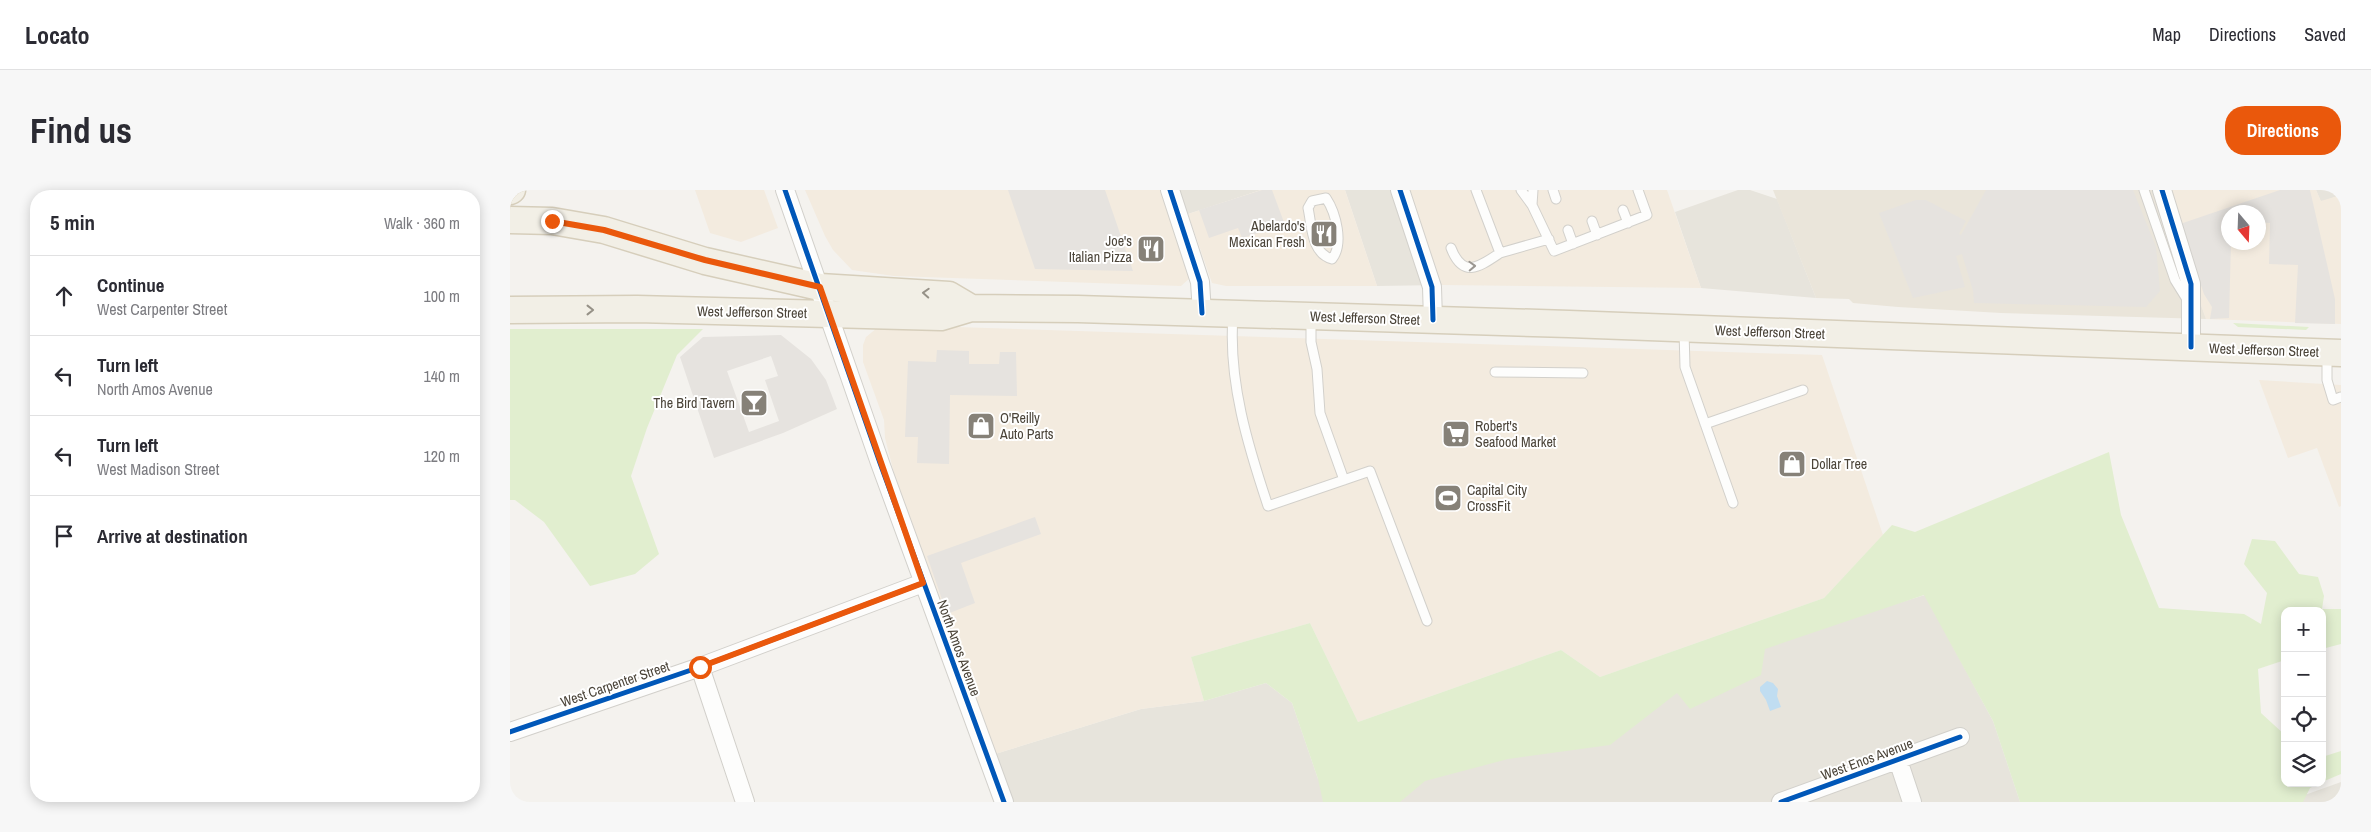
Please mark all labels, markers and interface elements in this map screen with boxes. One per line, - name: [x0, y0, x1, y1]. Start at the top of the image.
- text: Locato: [25, 19, 90, 51]
- text: Map: [2152, 22, 2181, 47]
- text: Directions: [2209, 22, 2276, 47]
- text: Saved: [2304, 22, 2346, 47]
- button: Directions: [2225, 106, 2341, 155]
- text: Find us: [30, 107, 132, 154]
- north arrow: [2221, 205, 2266, 250]
- text: 5 min: [50, 208, 95, 237]
- route end: [541, 210, 564, 233]
- text: Walk · 360 m: [384, 212, 460, 234]
- place label: Abelardo's Mexican Fresh: [1229, 217, 1305, 251]
- restaurant icon: Abelardo's Mexican Fresh: [1309, 219, 1339, 249]
- place label: Joe's Italian Pizza: [1069, 232, 1133, 266]
- restaurant icon: Joe's Italian Pizza: [1136, 234, 1166, 264]
- one-way arrow: [1469, 261, 1477, 271]
- text: Continue: [97, 272, 165, 298]
- icon: ahead: [50, 282, 78, 310]
- text: 100 m: [424, 285, 460, 307]
- one-way arrow: [922, 288, 930, 299]
- text: West Carpenter Street: [97, 298, 227, 320]
- street label: West Jefferson Street: [697, 302, 807, 322]
- one-way arrow: [586, 305, 594, 315]
- street label: West Jefferson Street: [1310, 307, 1420, 329]
- street label: West Jefferson Street: [1715, 321, 1825, 343]
- street label: West Jefferson Street: [2209, 339, 2319, 361]
- text: Turn left: [97, 352, 158, 378]
- icon: left: [50, 362, 78, 390]
- text: 140 m: [424, 365, 460, 387]
- text: North Amos Avenue: [97, 378, 213, 400]
- bar icon: The Bird Tavern: [739, 388, 769, 418]
- place label: The Bird Tavern: [653, 394, 735, 412]
- place label: O'Reilly Auto Parts: [999, 409, 1054, 443]
- shop icon: O'Reilly Auto Parts: [966, 411, 996, 441]
- place label: Robert's Seafood Market: [1475, 417, 1556, 451]
- supermarket icon: Robert's Seafood Market: [1441, 419, 1471, 449]
- text: Turn left: [97, 432, 158, 458]
- icon: left: [50, 442, 78, 470]
- text: 120 m: [424, 445, 460, 467]
- shop icon: Dollar Tree: [1777, 449, 1807, 479]
- place label: Dollar Tree: [1811, 455, 1867, 473]
- text: West Madison Street: [97, 458, 219, 480]
- place label: Capital City CrossFit: [1467, 481, 1527, 515]
- sports icon: Capital City CrossFit: [1433, 483, 1463, 513]
- icon: arrive: [50, 522, 78, 550]
- text: Arrive at destination: [97, 523, 248, 549]
- street label: North Amos Avenue: [933, 597, 985, 699]
- map controls: [2281, 607, 2326, 787]
- button: +: [2281, 607, 2326, 652]
- button: −: [2281, 652, 2326, 697]
- route start: [689, 656, 712, 679]
- street label: West Carpenter Street: [558, 657, 672, 711]
- button: locate: [2281, 697, 2326, 742]
- street label: West Enos Avenue: [1819, 734, 1915, 784]
- button: layers: [2281, 742, 2326, 787]

